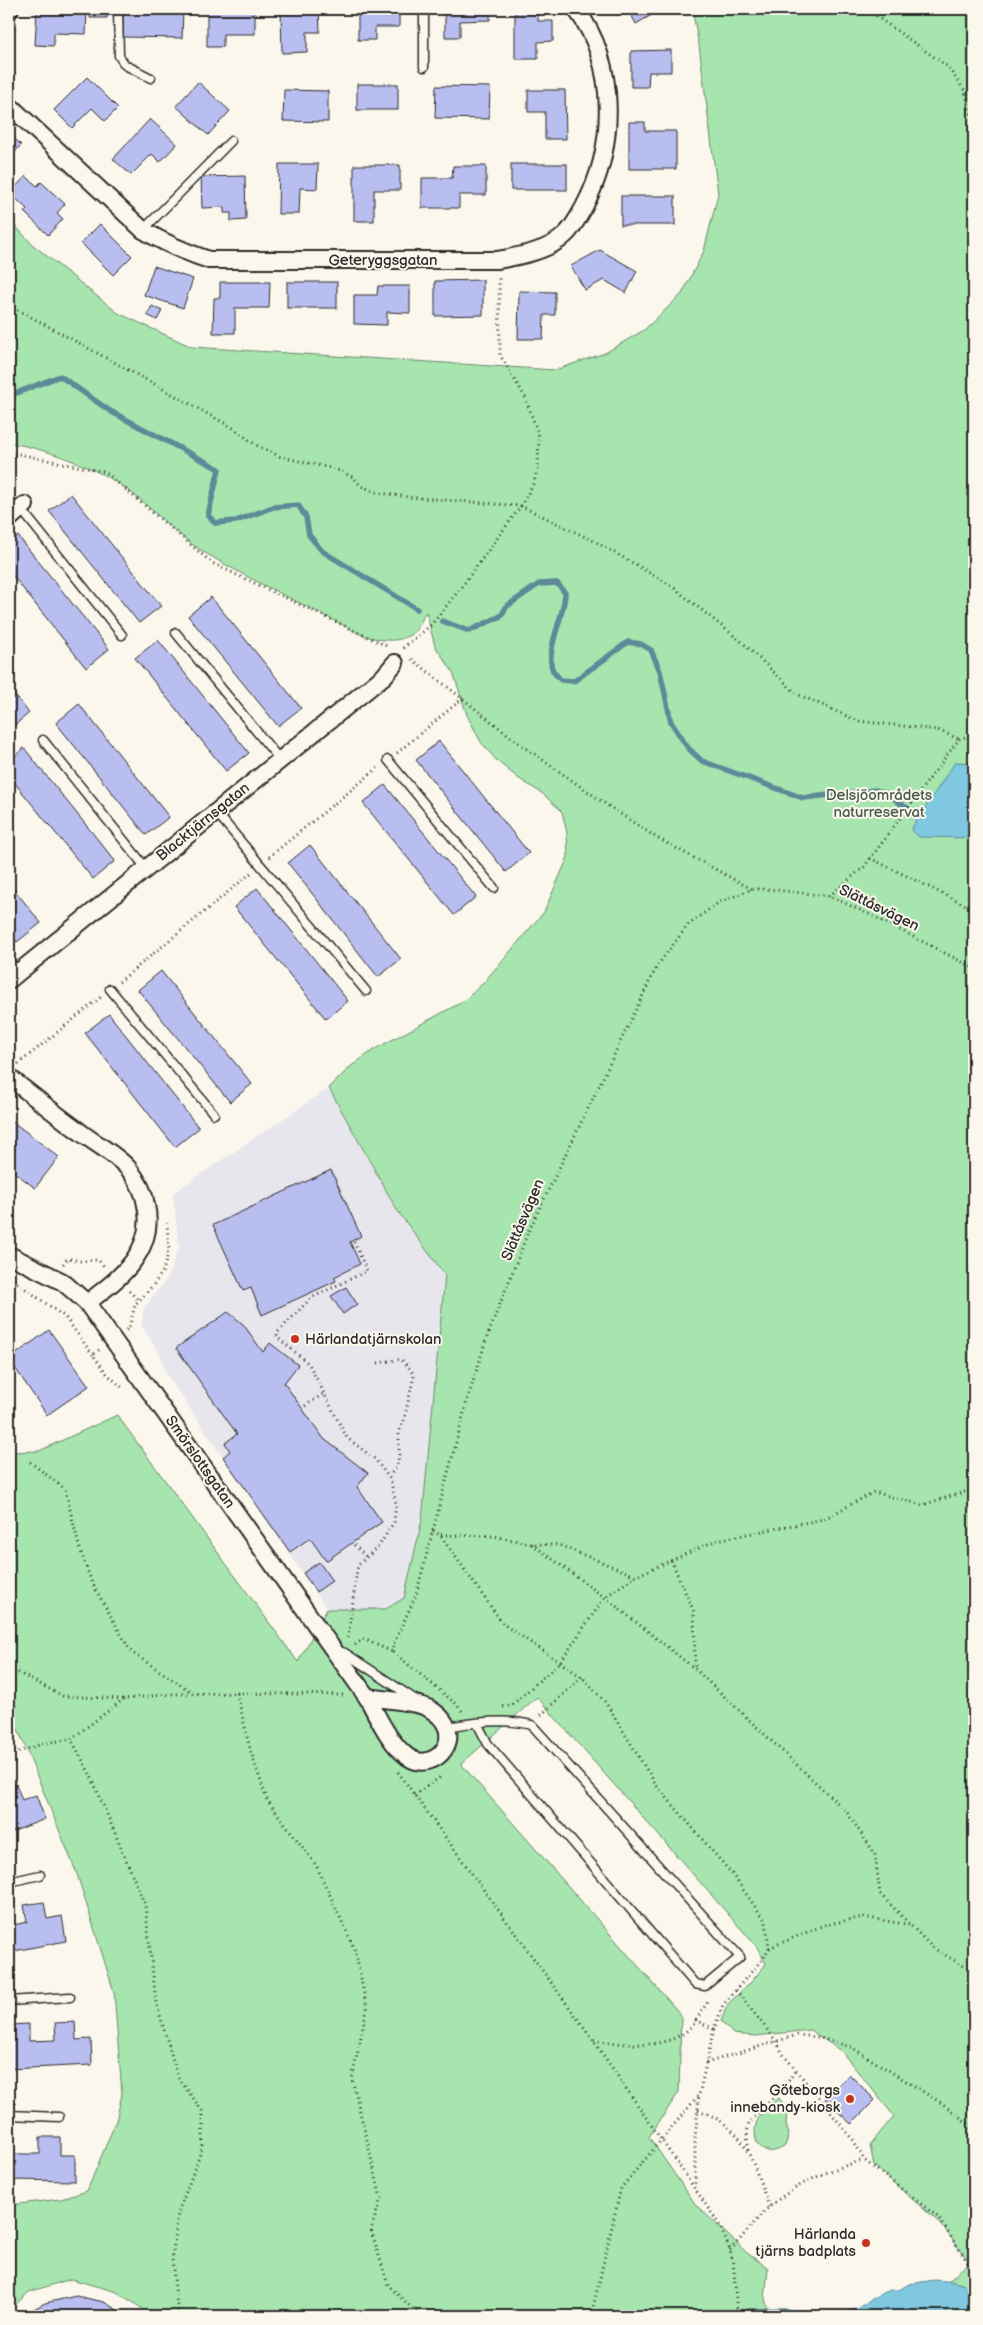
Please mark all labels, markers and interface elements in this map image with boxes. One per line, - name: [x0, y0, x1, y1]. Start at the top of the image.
- street label: Geteryggsgatan: [329, 251, 437, 270]
- street label: Blacktjärnsgatan: [152, 779, 254, 865]
- park label: Delsjöområdets naturreservat: [826, 786, 933, 822]
- street label: Slättåsvägen: [836, 880, 922, 936]
- street label: Slättåsvägen: [497, 1176, 549, 1264]
- place label: Härlandatjärnskolan: [305, 1330, 442, 1349]
- marker: Härlandatjärnskolan: [289, 1333, 301, 1345]
- street label: Smörslottsgatan: [161, 1412, 239, 1512]
- place label: Göteborgs innebandy-kiosk: [730, 2081, 841, 2117]
- marker: Göteborgs innebandy-kiosk: [844, 2093, 856, 2105]
- place label: Härlanda tjärns badplats: [756, 2225, 857, 2261]
- marker: Härlanda tjärns badplats: [860, 2237, 872, 2249]

